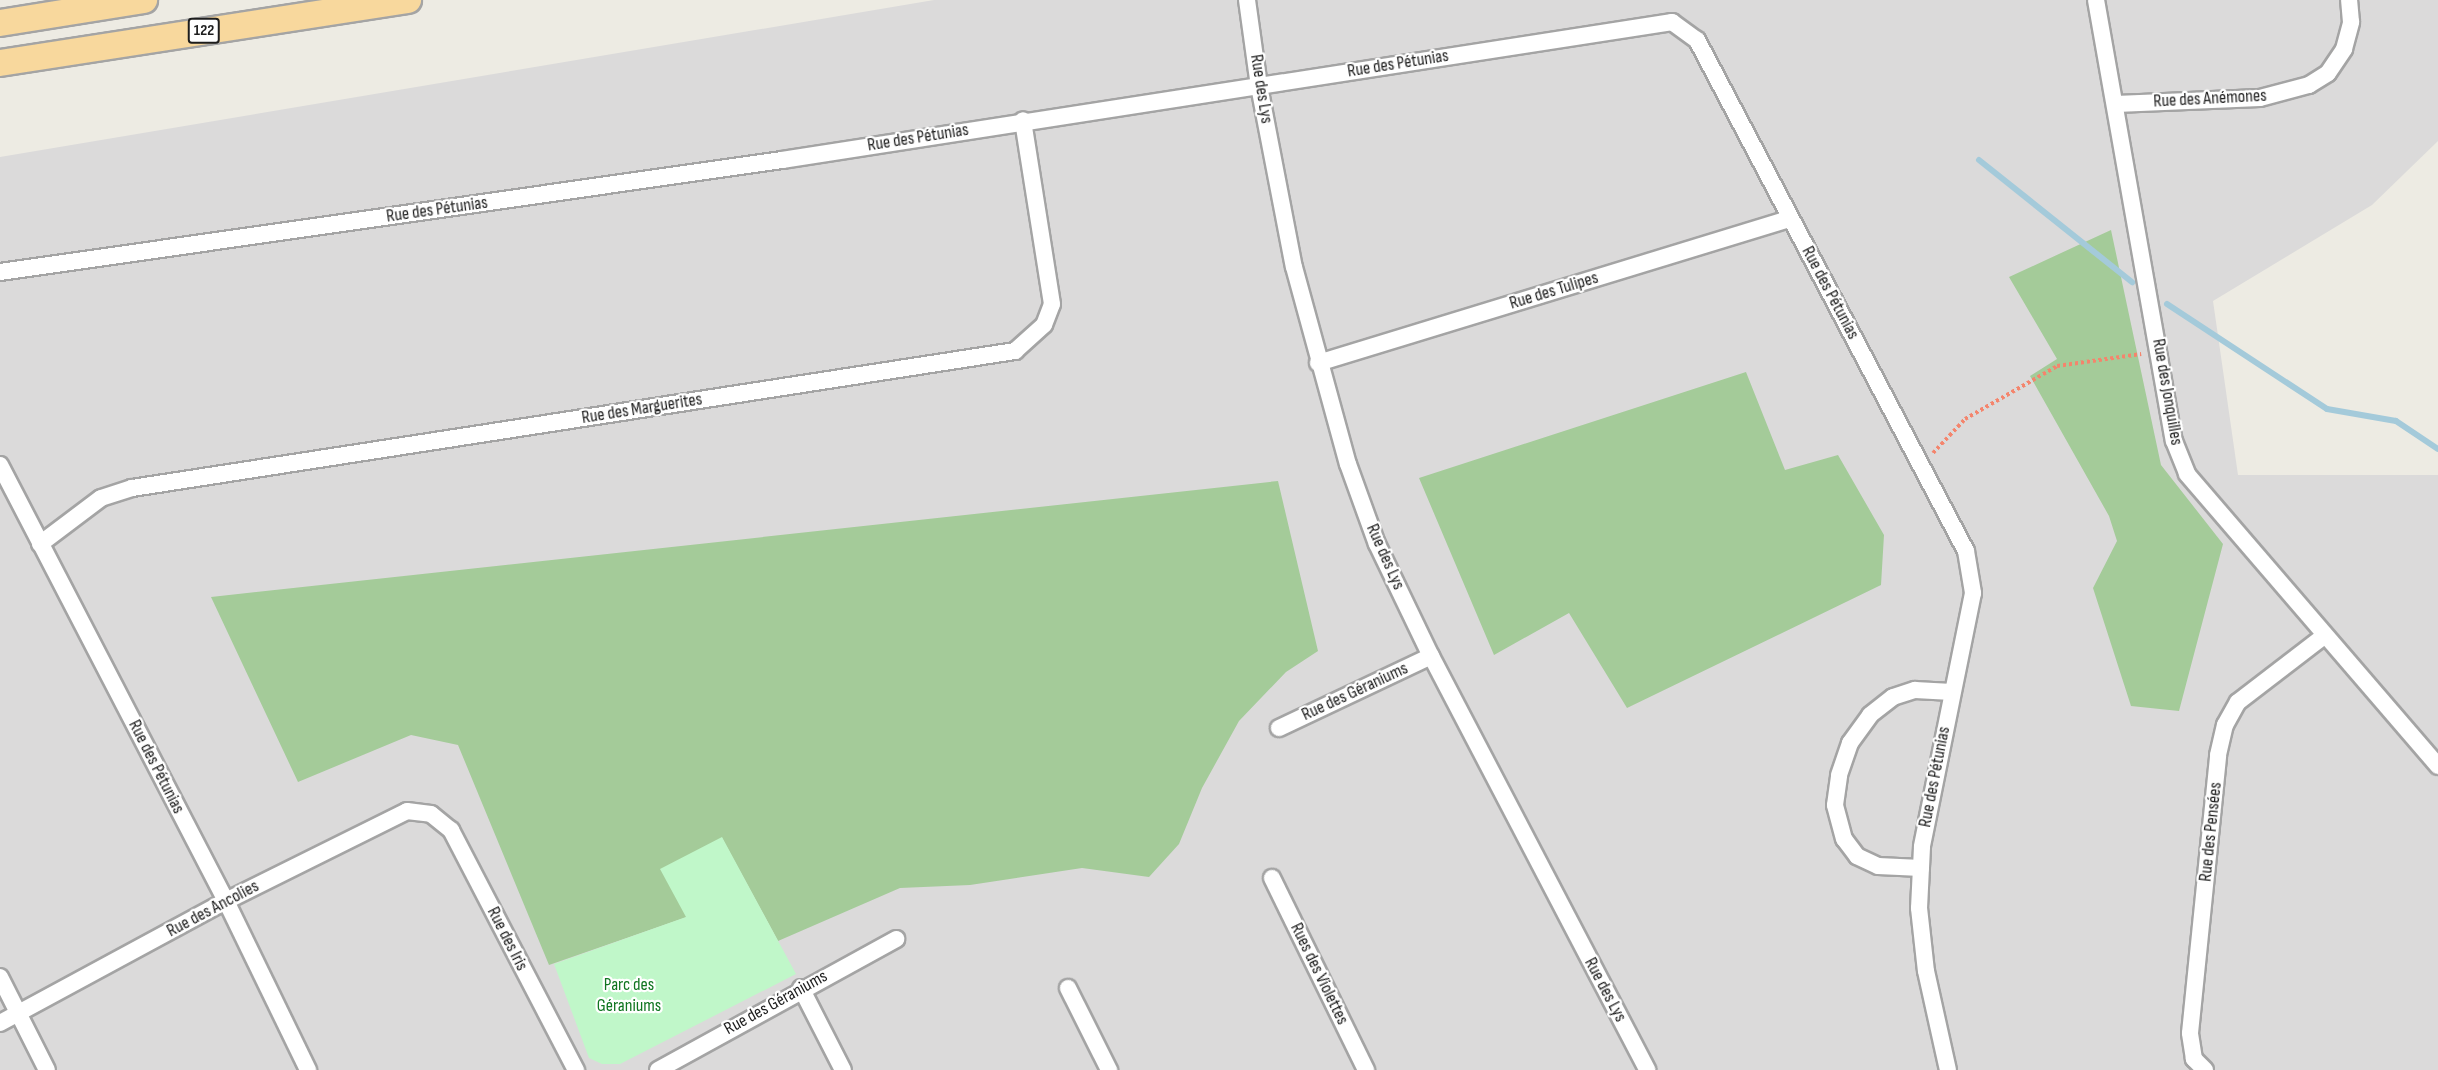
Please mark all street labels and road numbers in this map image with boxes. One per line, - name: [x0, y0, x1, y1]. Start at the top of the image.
- road number: 122: [188, 18, 220, 44]
- street label: Rue des Pétunias: [1346, 45, 1450, 83]
- street label: Rue des Lys: [1245, 53, 1277, 125]
- street label: Rue des Anémones: [2153, 85, 2267, 113]
- street label: Rue des Pétunias: [866, 119, 970, 157]
- street label: Rue des Pétunias: [385, 192, 489, 228]
- street label: Rue des Pétunias: [1796, 243, 1864, 343]
- street label: Rue des Tulipes: [1507, 267, 1601, 315]
- street label: Rue des Jonquilles: [2147, 337, 2187, 447]
- street label: Rue des Marguerites: [580, 389, 704, 429]
- street label: Rue des Lys: [1361, 521, 1409, 593]
- street label: Rue des Géraniums: [1298, 658, 1412, 726]
- street label: Rue des Pétunias: [123, 717, 189, 817]
- street label: Rue des Pétunias: [1915, 725, 1955, 829]
- street label: Rue des Pensées: [2195, 781, 2227, 883]
- street label: Rue des Ancolies: [163, 876, 263, 942]
- street label: Rue des Iris: [482, 904, 532, 974]
- street label: Rues des Violettes: [1285, 920, 1353, 1028]
- street label: Rue des Lys: [1579, 954, 1631, 1026]
- street label: Rue des Géraniums: [721, 966, 831, 1040]

